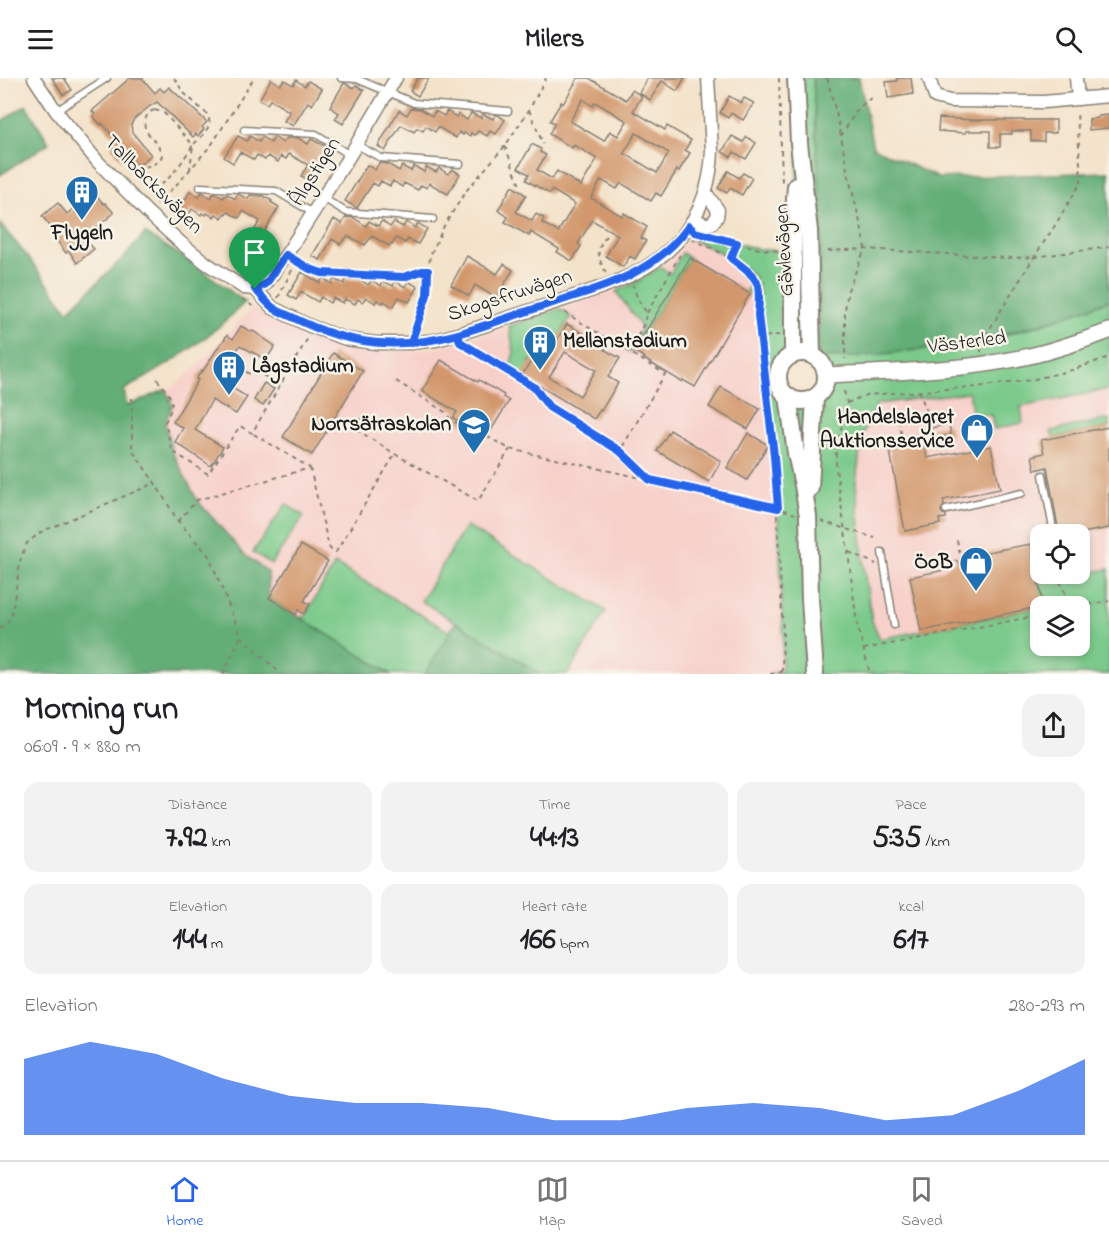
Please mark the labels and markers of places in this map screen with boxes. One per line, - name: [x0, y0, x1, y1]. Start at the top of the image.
- building icon: Flygeln: [64, 174, 100, 221]
- place label: Flygeln: [50, 219, 113, 251]
- pin: [229, 227, 280, 289]
- building icon: Mellanstadium: [522, 324, 558, 371]
- place label: Mellanstadium: [563, 327, 687, 357]
- building icon: Lågstadium: [211, 349, 247, 396]
- place label: Lågstadium: [252, 352, 353, 384]
- place label: Handelslagret Auktionsservice: [820, 403, 955, 457]
- school or university icon: Norrsätraskolan: [456, 407, 492, 454]
- place label: Norrsätraskolan: [311, 410, 451, 440]
- shop icon: Handelslagret Auktionsservice: [959, 412, 995, 459]
- shop icon: ÖoB: [958, 545, 994, 592]
- place label: ÖoB: [914, 548, 953, 578]

